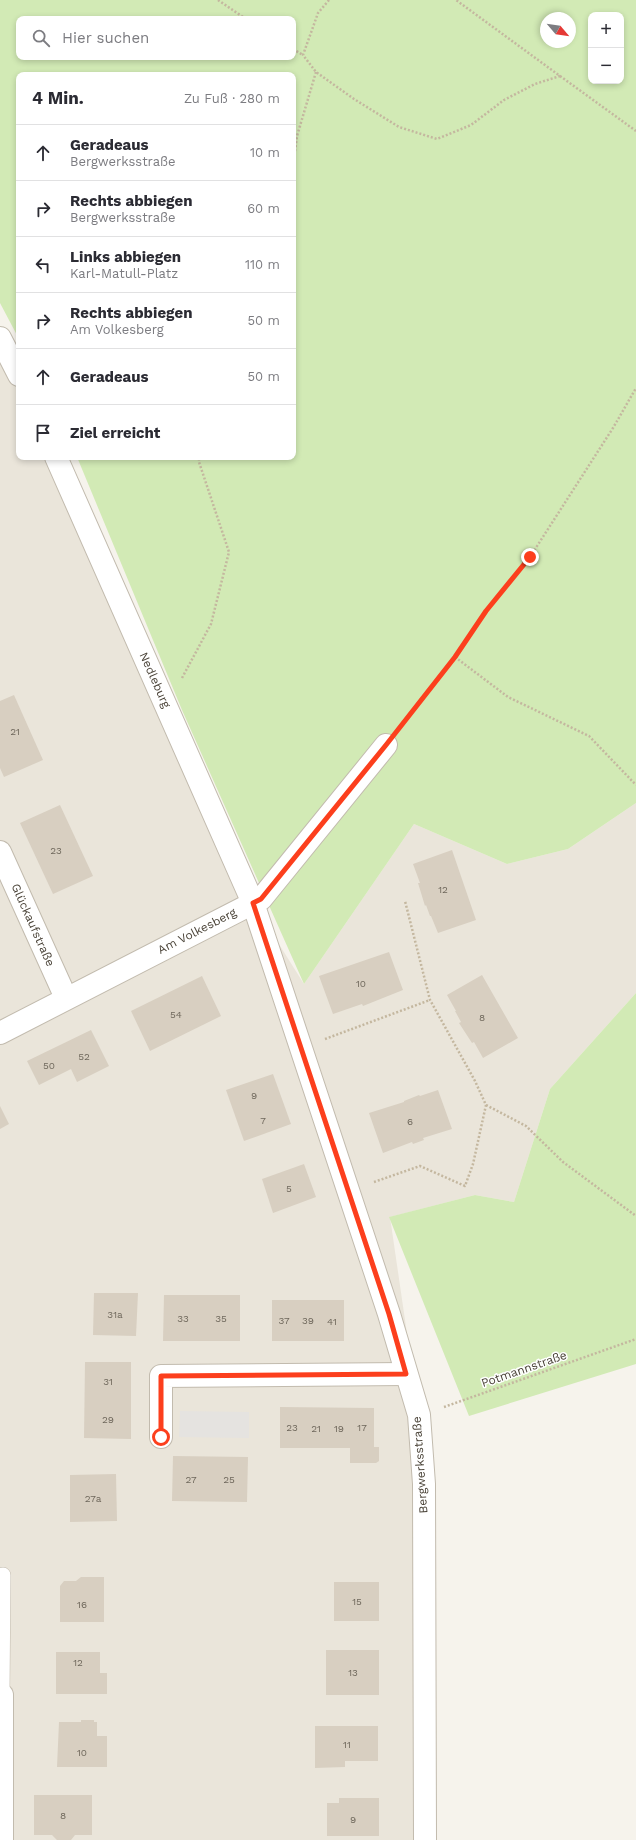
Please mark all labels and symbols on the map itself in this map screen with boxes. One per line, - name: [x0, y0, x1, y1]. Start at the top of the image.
- north arrow: [540, 12, 576, 48]
- route end: [521, 548, 539, 566]
- street label: Nedleburg: [136, 650, 174, 711]
- house number: 21: [10, 726, 20, 737]
- house number: 23: [50, 845, 62, 856]
- street label: Glückaufstraße: [8, 881, 58, 969]
- house number: 12: [438, 884, 448, 895]
- street label: Am Volkesberg: [155, 905, 239, 957]
- house number: 10: [356, 978, 366, 989]
- house number: 54: [170, 1009, 182, 1020]
- house number: 8: [479, 1012, 485, 1023]
- house number: 52: [78, 1051, 90, 1062]
- house number: 50: [43, 1060, 55, 1071]
- house number: 9: [251, 1090, 257, 1101]
- house number: 7: [260, 1115, 266, 1126]
- house number: 6: [407, 1116, 413, 1127]
- house number: 5: [286, 1183, 292, 1194]
- house number: 31a: [107, 1309, 123, 1320]
- house number: 33: [177, 1313, 189, 1324]
- house number: 35: [215, 1313, 227, 1324]
- house number: 37: [278, 1315, 290, 1326]
- house number: 39: [302, 1315, 314, 1326]
- house number: 41: [327, 1316, 337, 1327]
- street label: Potmannstraße: [479, 1348, 569, 1390]
- house number: 31: [103, 1376, 113, 1387]
- house number: 29: [102, 1414, 114, 1425]
- street label: Bergwerksstraße: [410, 1416, 430, 1514]
- house number: 23: [286, 1422, 298, 1433]
- house number: 17: [357, 1422, 367, 1433]
- house number: 21: [311, 1423, 321, 1434]
- house number: 19: [334, 1423, 344, 1434]
- route start: [152, 1428, 170, 1446]
- house number: 27: [185, 1474, 197, 1485]
- house number: 25: [223, 1474, 235, 1485]
- house number: 27a: [85, 1493, 102, 1504]
- house number: 15: [352, 1596, 362, 1607]
- house number: 16: [77, 1599, 87, 1610]
- house number: 12: [73, 1657, 83, 1668]
- house number: 13: [348, 1667, 358, 1678]
- house number: 11: [343, 1739, 351, 1750]
- house number: 10: [77, 1747, 87, 1758]
- house number: 8: [60, 1810, 66, 1821]
- house number: 9: [350, 1814, 356, 1825]

